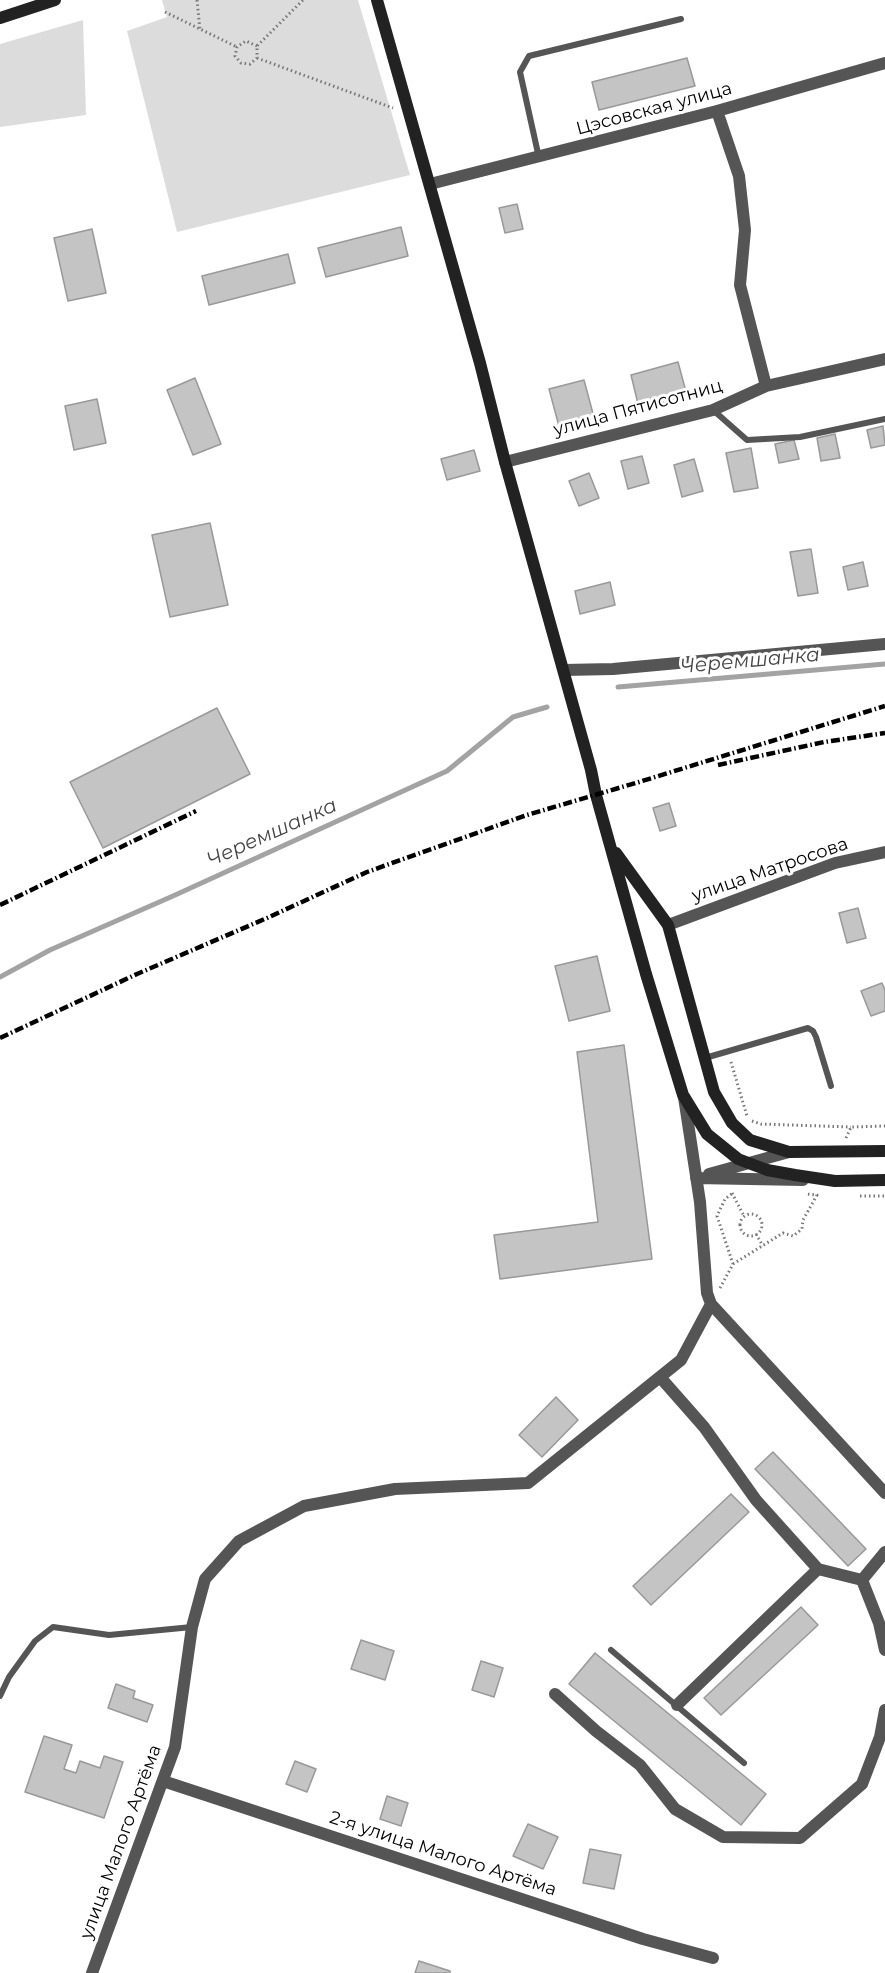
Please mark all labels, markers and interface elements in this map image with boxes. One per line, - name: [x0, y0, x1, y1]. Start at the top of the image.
- street label: Цэсовская улица: [574, 78, 734, 140]
- street label: улица Пятисотниц: [551, 375, 725, 441]
- water label: Черемшанка: [679, 643, 821, 679]
- water label: Черемшанка: [203, 794, 341, 872]
- street label: улица Матросова: [689, 833, 851, 907]
- street label: улица Малого Артёма: [76, 1742, 166, 1942]
- street label: 2-я улица Малого Артёма: [327, 1807, 559, 1901]

